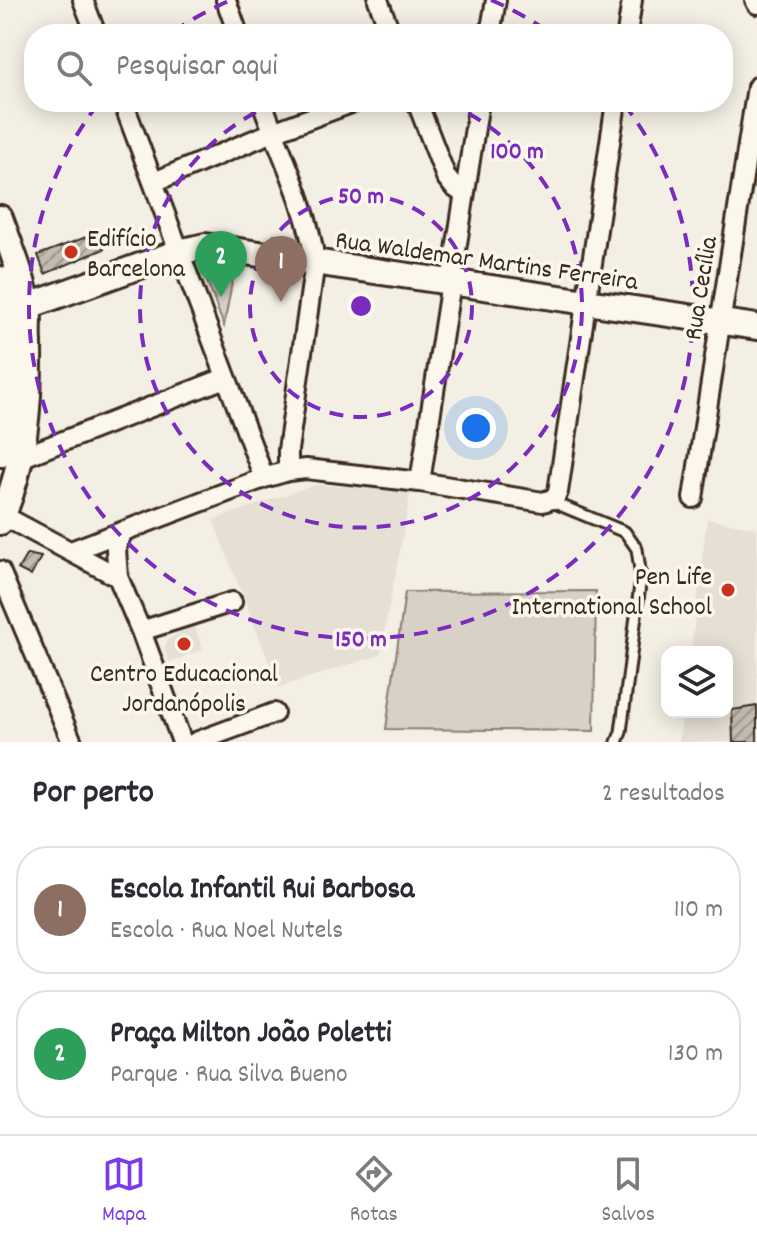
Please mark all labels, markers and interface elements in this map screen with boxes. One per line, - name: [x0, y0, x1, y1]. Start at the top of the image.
- search box: [24, 24, 733, 112]
- icon: search: [52, 46, 96, 90]
- text: Pesquisar aqui: [116, 47, 278, 90]
- text: 100 m: [490, 136, 544, 170]
- text: 50 m: [338, 181, 384, 215]
- place label: Edifício Barcelona: [87, 222, 186, 289]
- street label: Rua Waldemar Martins Ferreira: [333, 223, 641, 302]
- pin: 2: [195, 231, 247, 297]
- street label: Rua Cecília: [676, 233, 729, 343]
- pin: 1: [255, 236, 307, 302]
- marker: Edifício Barcelona: [62, 243, 80, 261]
- centre of rings: [347, 292, 375, 320]
- your location: [456, 408, 496, 448]
- place label: Pen Life International School: [512, 560, 712, 627]
- marker: Pen Life International School: [719, 581, 737, 599]
- text: 150 m: [335, 624, 387, 658]
- marker: Centro Educacional Jordanópolis: [175, 635, 193, 653]
- map controls: [661, 646, 733, 718]
- button: layers: [661, 646, 733, 718]
- place label: Centro Educacional Jordanópolis: [90, 657, 278, 724]
- text: Por perto: [32, 770, 154, 819]
- text: 2 resultados: [602, 776, 725, 813]
- text: Escola Infantil Rui Barbosa: [110, 870, 414, 913]
- text: 1: [57, 892, 63, 929]
- text: 110 m: [674, 892, 723, 929]
- text: Escola · Rua Noel Nutels: [110, 913, 343, 950]
- text: Praça Milton João Poletti: [110, 1014, 392, 1057]
- text: 2: [54, 1036, 66, 1073]
- text: 130 m: [668, 1036, 723, 1073]
- text: Parque · Rua Silva Bueno: [110, 1057, 348, 1094]
- tab: Mapa: [102, 1152, 146, 1231]
- tab: Rotas: [350, 1152, 398, 1231]
- tab: Salvos: [602, 1152, 655, 1231]

